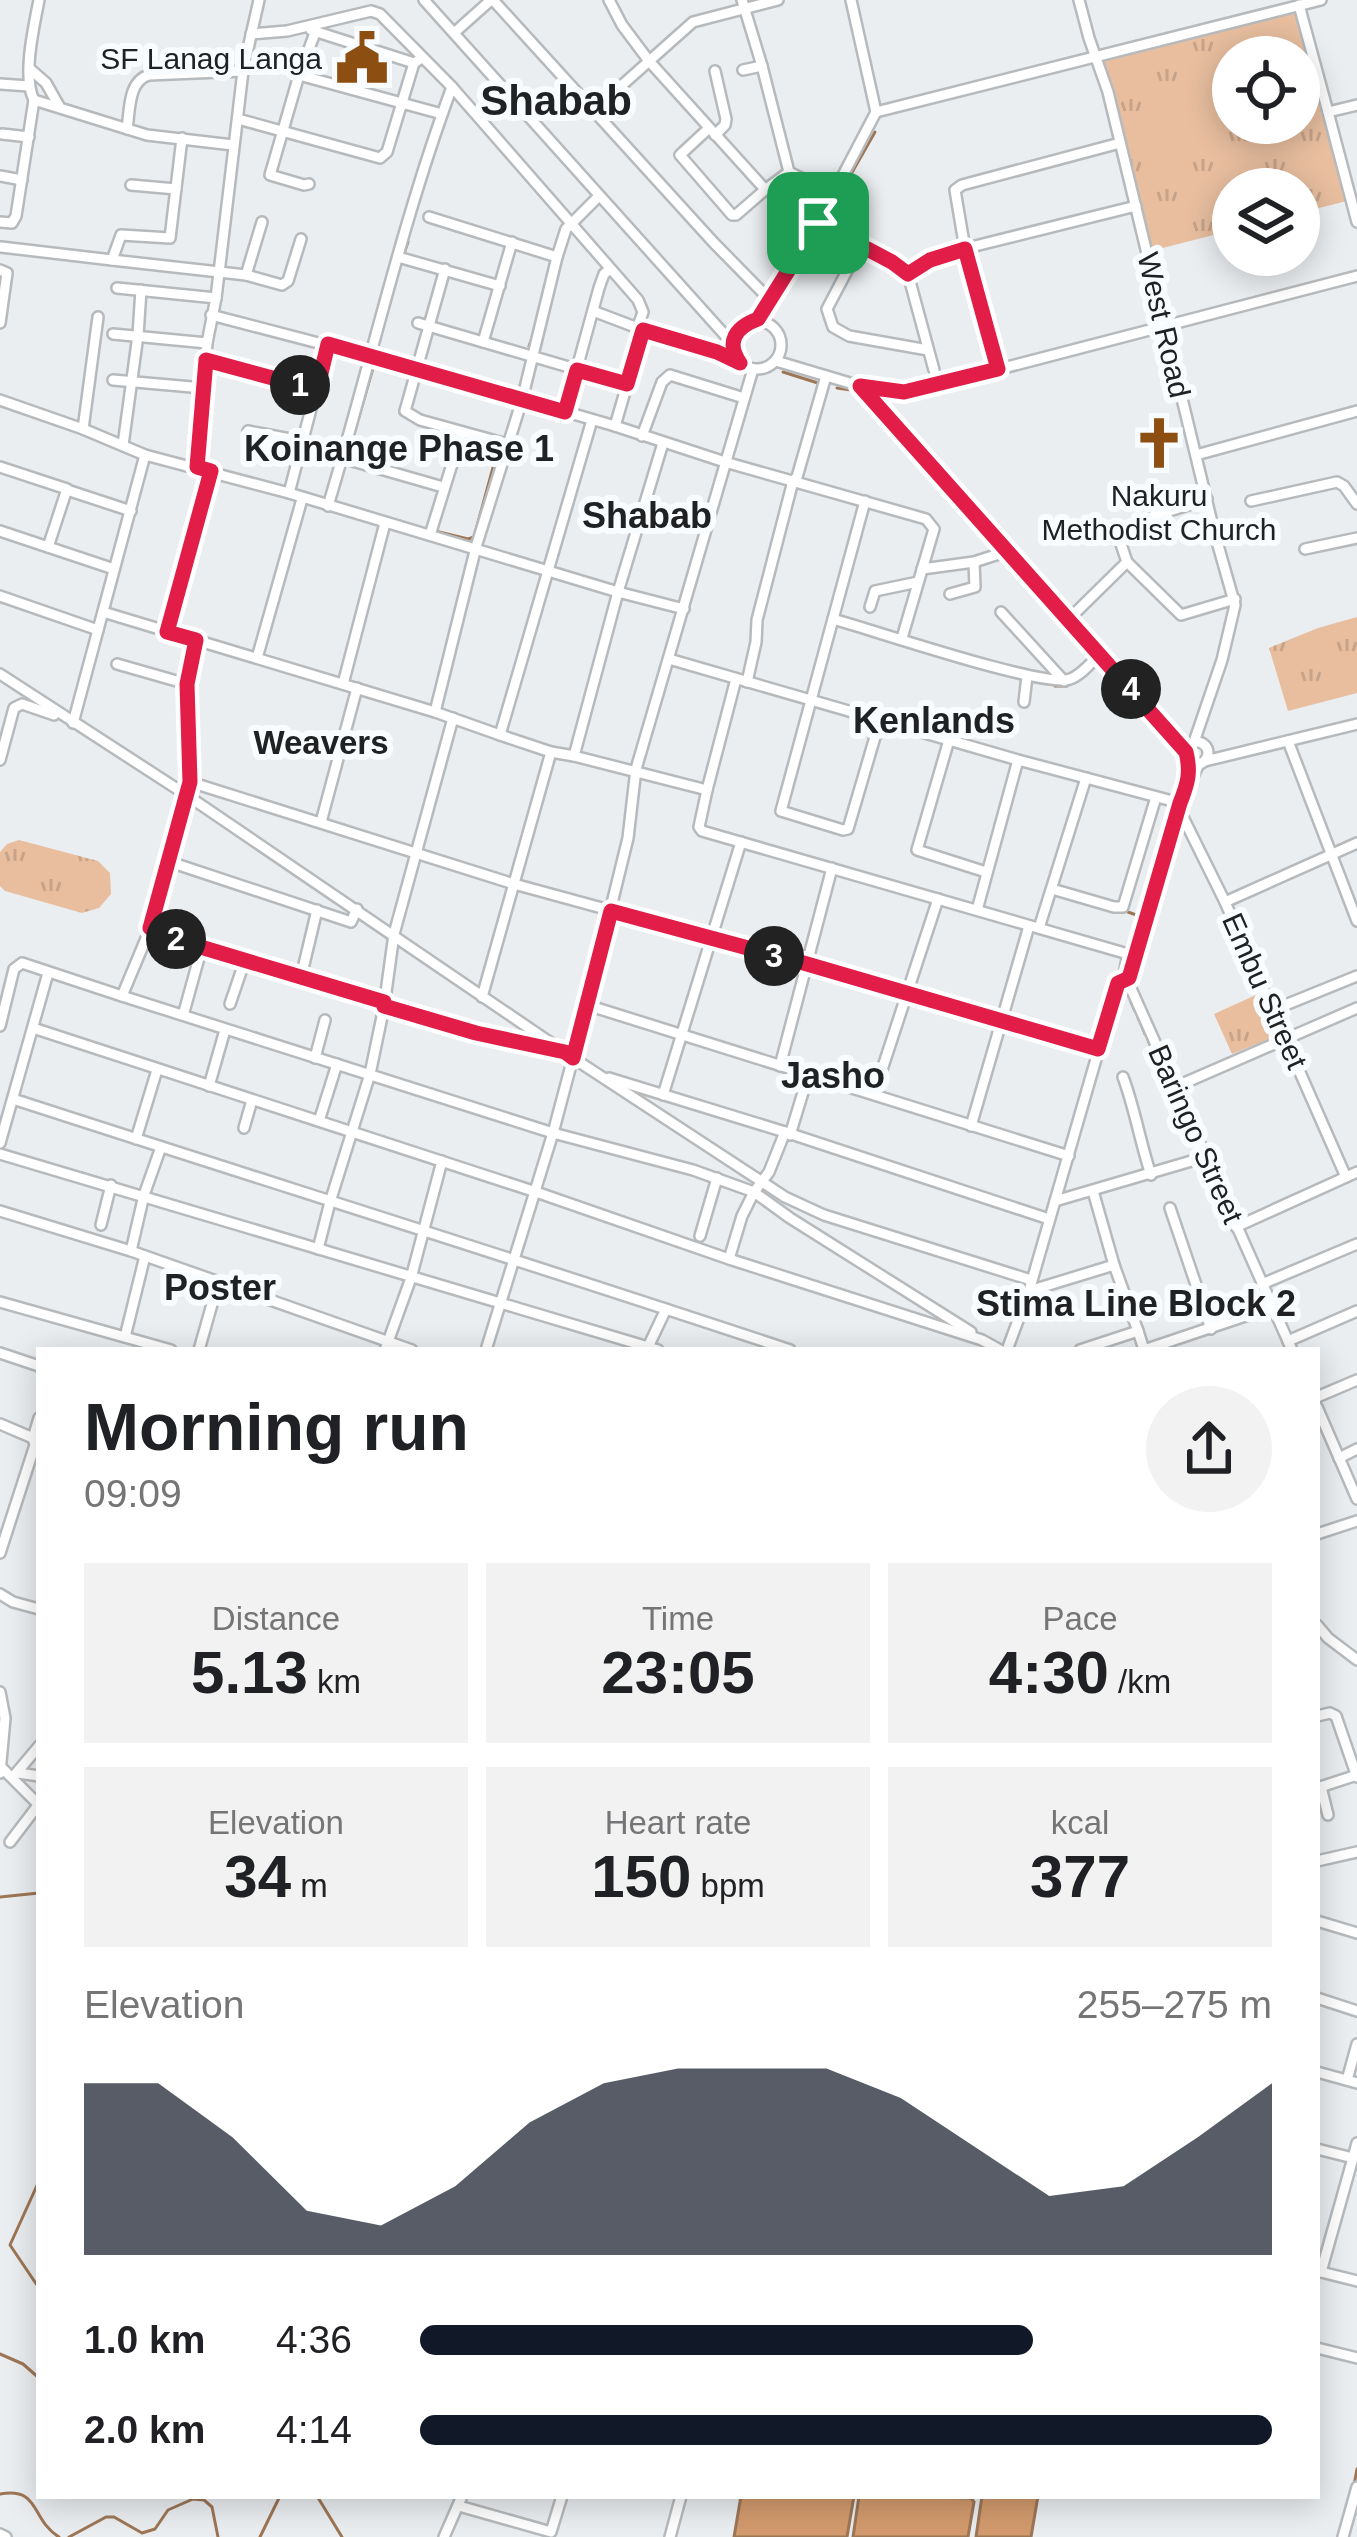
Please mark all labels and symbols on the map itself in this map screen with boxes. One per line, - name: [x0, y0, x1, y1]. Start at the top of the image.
- public building icon: SF Lanag Langa: [333, 29, 391, 87]
- place label: SF Lanag Langa: [100, 42, 322, 75]
- district label: Shabab: [480, 77, 632, 124]
- pin: [767, 172, 869, 274]
- street label: West Road: [1131, 249, 1197, 401]
- pin: 1: [270, 355, 330, 415]
- church icon: Nakuru Methodist Church: [1130, 414, 1188, 472]
- district label: Koinange Phase 1: [244, 428, 554, 469]
- place label: Nakuru Methodist Church: [1041, 479, 1277, 546]
- district label: Shabab: [582, 495, 712, 536]
- pin: 4: [1101, 659, 1161, 719]
- district label: Kenlands: [853, 700, 1015, 741]
- district label: Weavers: [253, 724, 389, 761]
- street label: Embu Street: [1216, 908, 1314, 1074]
- pin: 2: [146, 909, 206, 969]
- pin: 3: [744, 926, 804, 986]
- street label: Baringo Street: [1142, 1040, 1250, 1229]
- district label: Jasho: [781, 1055, 885, 1096]
- district label: Poster: [164, 1267, 276, 1308]
- district label: Stima Line Block 2: [976, 1283, 1296, 1324]

